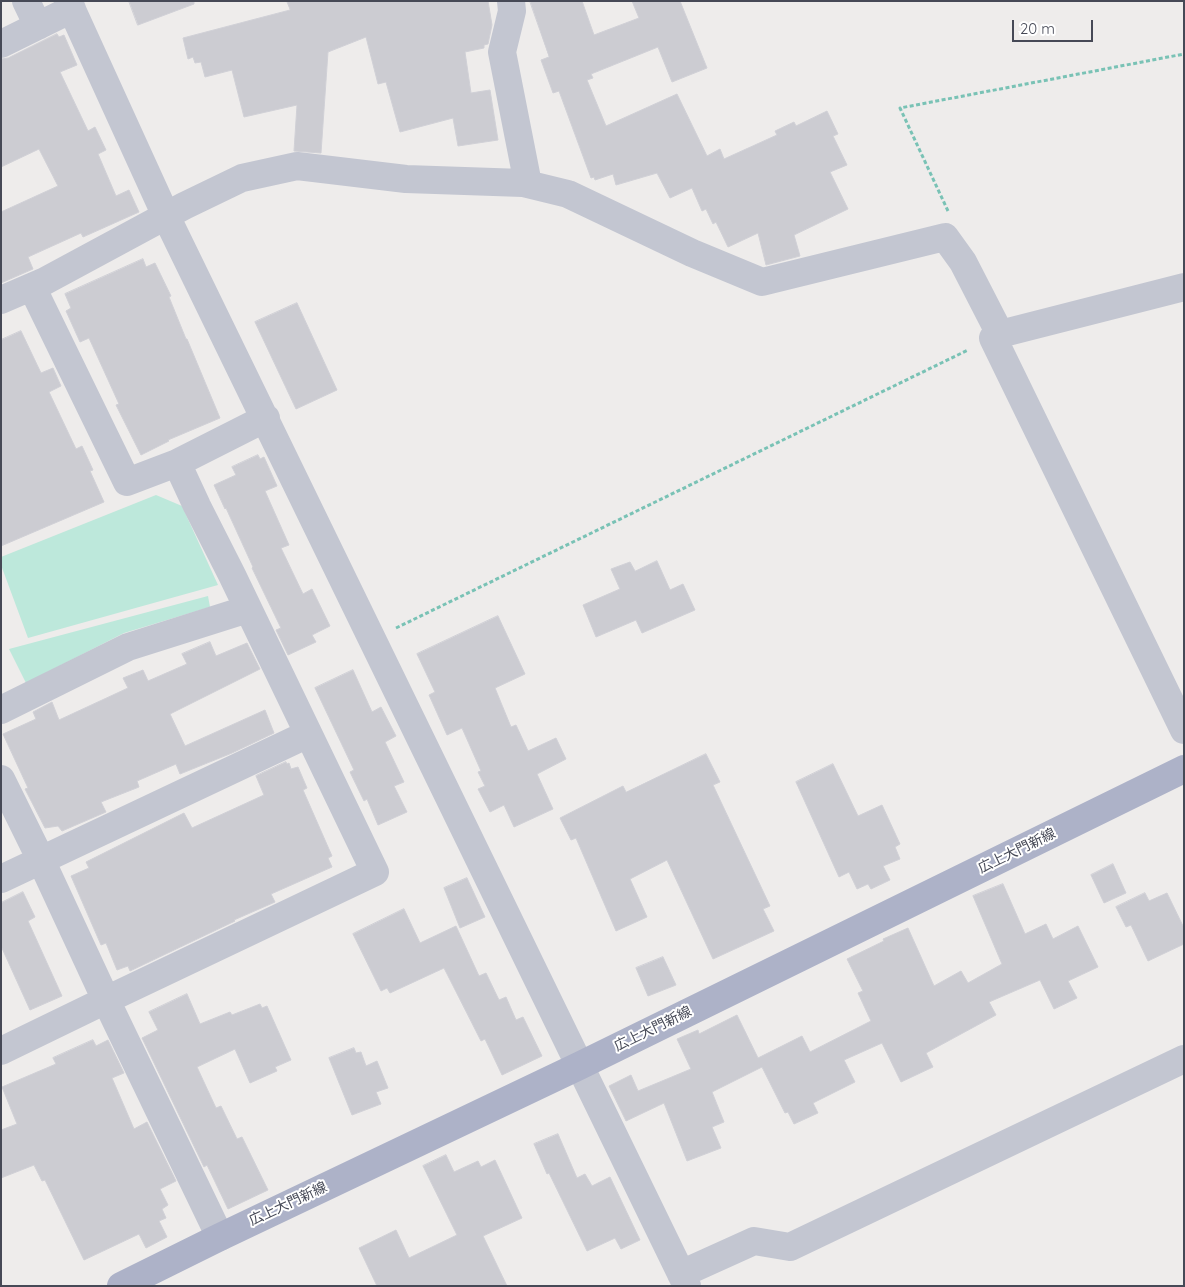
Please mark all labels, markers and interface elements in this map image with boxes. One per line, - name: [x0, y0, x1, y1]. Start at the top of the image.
- scale bar: [1015, 10, 1096, 42]
- text: 20 m: [1020, 19, 1055, 38]
- street label: 広上大門新線: [976, 825, 1058, 877]
- street label: 広上大門新線: [612, 1003, 694, 1055]
- street label: 広上大門新線: [246, 1179, 330, 1229]

